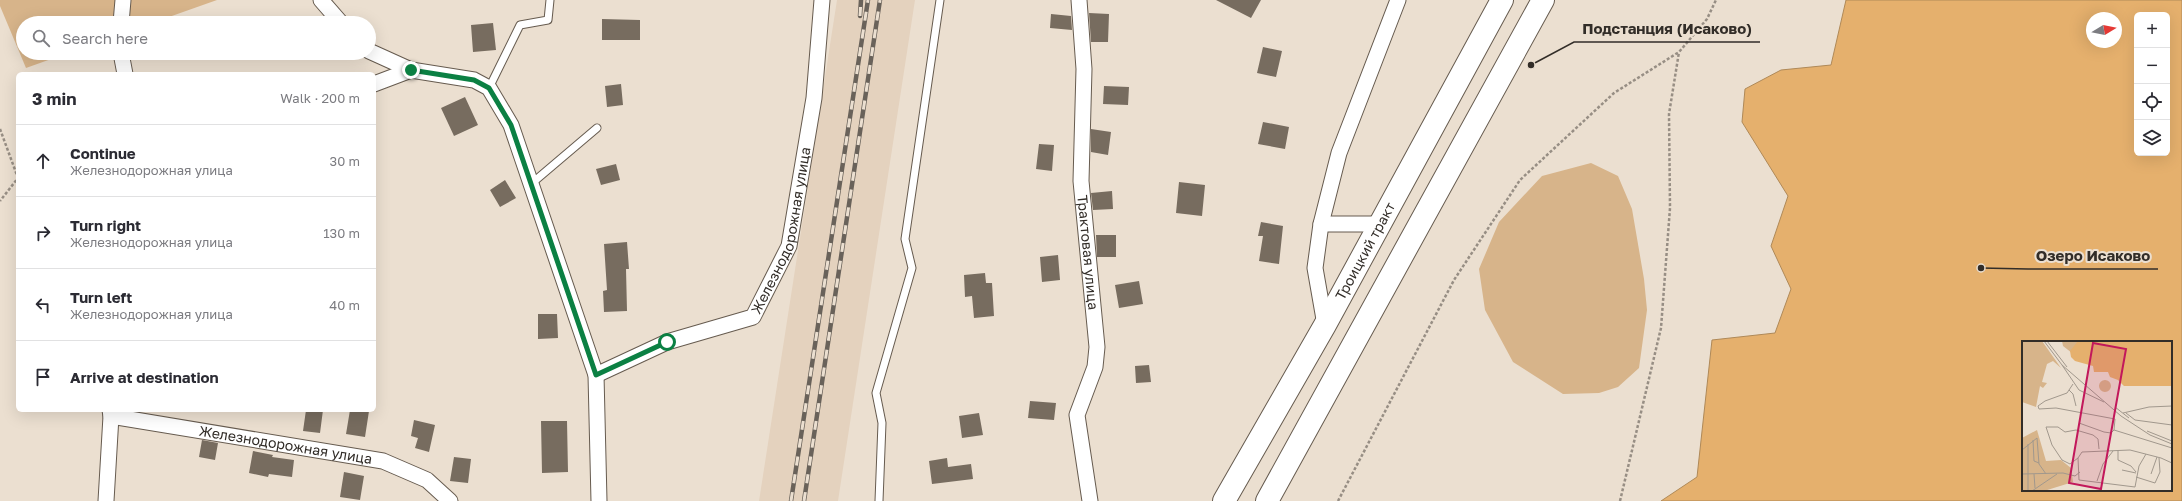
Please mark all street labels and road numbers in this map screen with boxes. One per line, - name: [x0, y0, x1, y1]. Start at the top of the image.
- street label: Железнодорожная улица: [747, 146, 814, 317]
- street label: Трактовая улица: [1074, 194, 1102, 311]
- street label: Троицкий тракт: [1331, 199, 1398, 303]
- street label: Железнодорожная улица: [198, 422, 374, 467]

